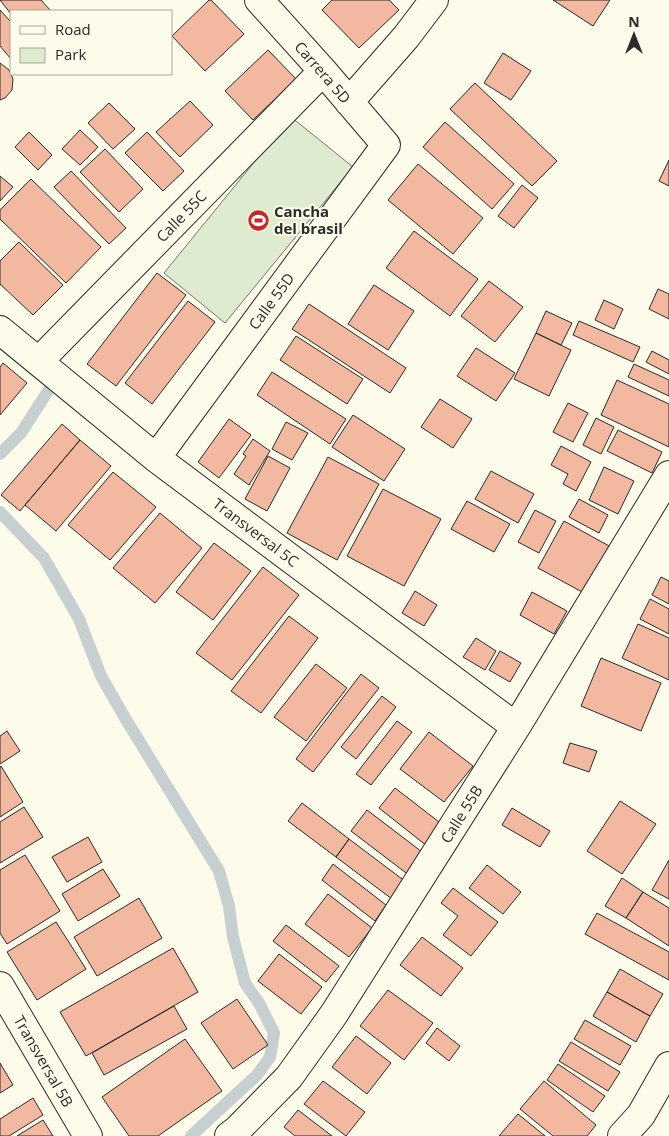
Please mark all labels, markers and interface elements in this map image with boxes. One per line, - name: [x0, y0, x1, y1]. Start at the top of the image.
- legend: [10, 10, 172, 75]
- north arrow: [609, 10, 659, 60]
- text: N: [628, 12, 640, 31]
- text: Road: [55, 19, 91, 39]
- street label: Carrera 5D: [290, 37, 356, 107]
- text: Park: [55, 44, 86, 64]
- street label: Calle 55C: [151, 186, 211, 246]
- place label: Cancha del brasil: [274, 201, 343, 238]
- sports icon: Cancha del brasil: [246, 208, 270, 232]
- street label: Calle 55D: [244, 269, 298, 333]
- street label: Transversal 5C: [209, 493, 303, 571]
- street label: Calle 55B: [435, 781, 487, 847]
- street label: Transversal 5B: [10, 1012, 78, 1110]

